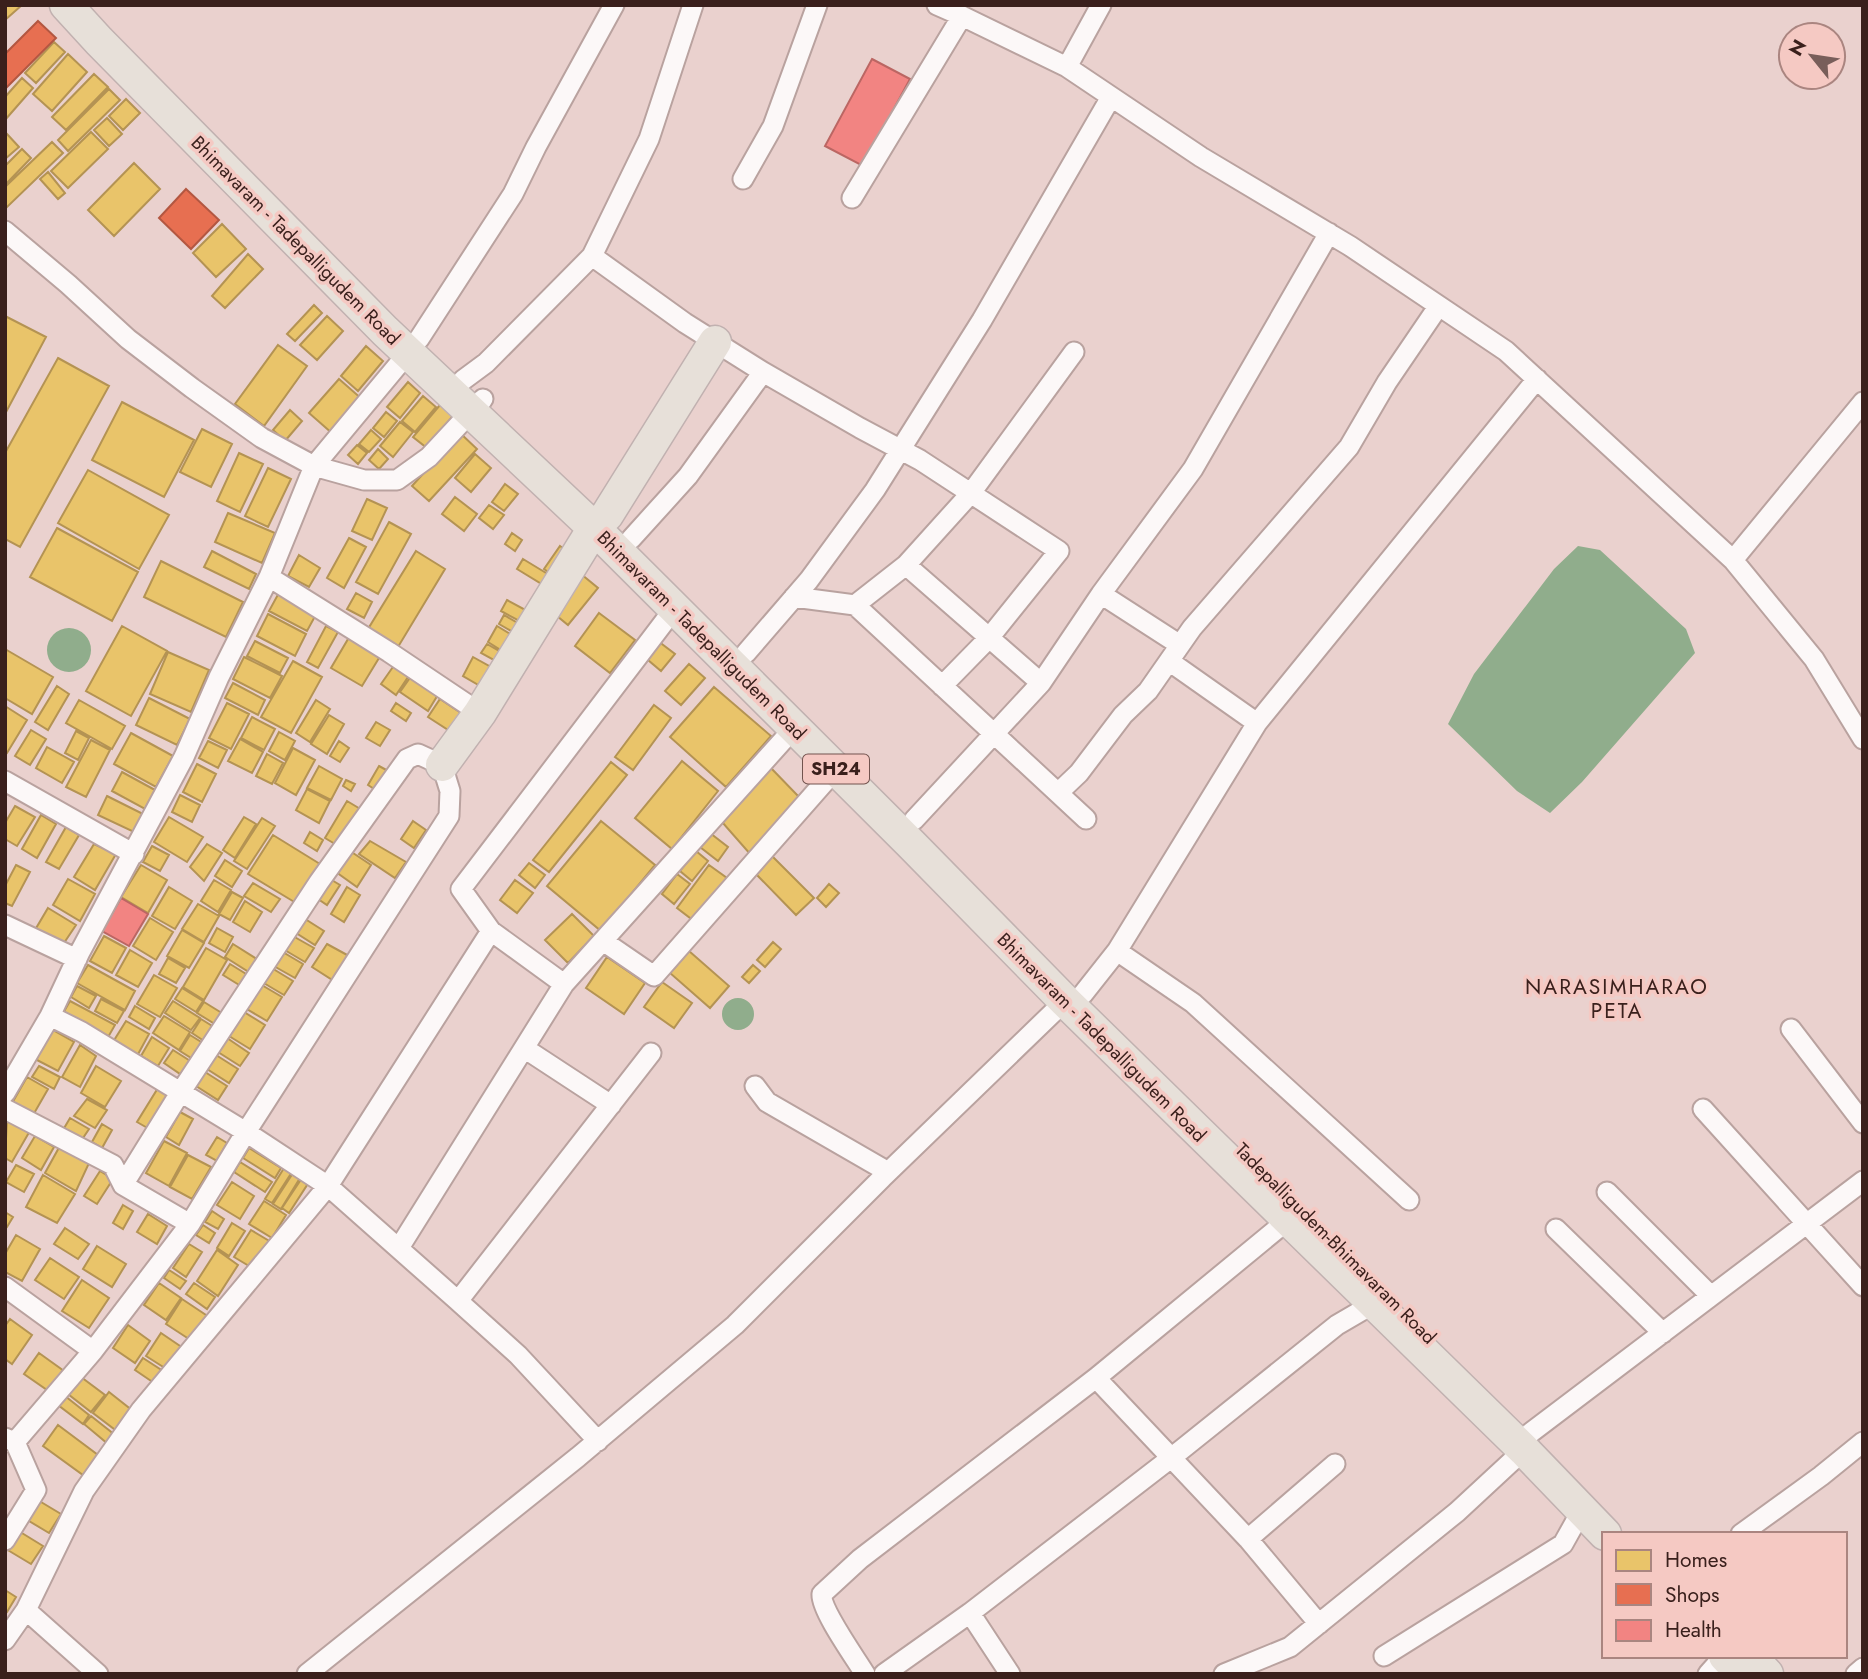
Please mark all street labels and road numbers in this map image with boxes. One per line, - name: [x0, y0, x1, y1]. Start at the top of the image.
- street label: Bhimavaram - Tadepalligudem Road: [185, 130, 406, 351]
- street label: Bhimavaram - Tadepalligudem Road: [591, 525, 812, 746]
- road number: SH24: [803, 754, 869, 784]
- street label: Bhimavaram - Tadepalligudem Road: [991, 927, 1212, 1148]
- street label: Tadepalligudem-Bhimavaram Road: [1229, 1137, 1442, 1350]

